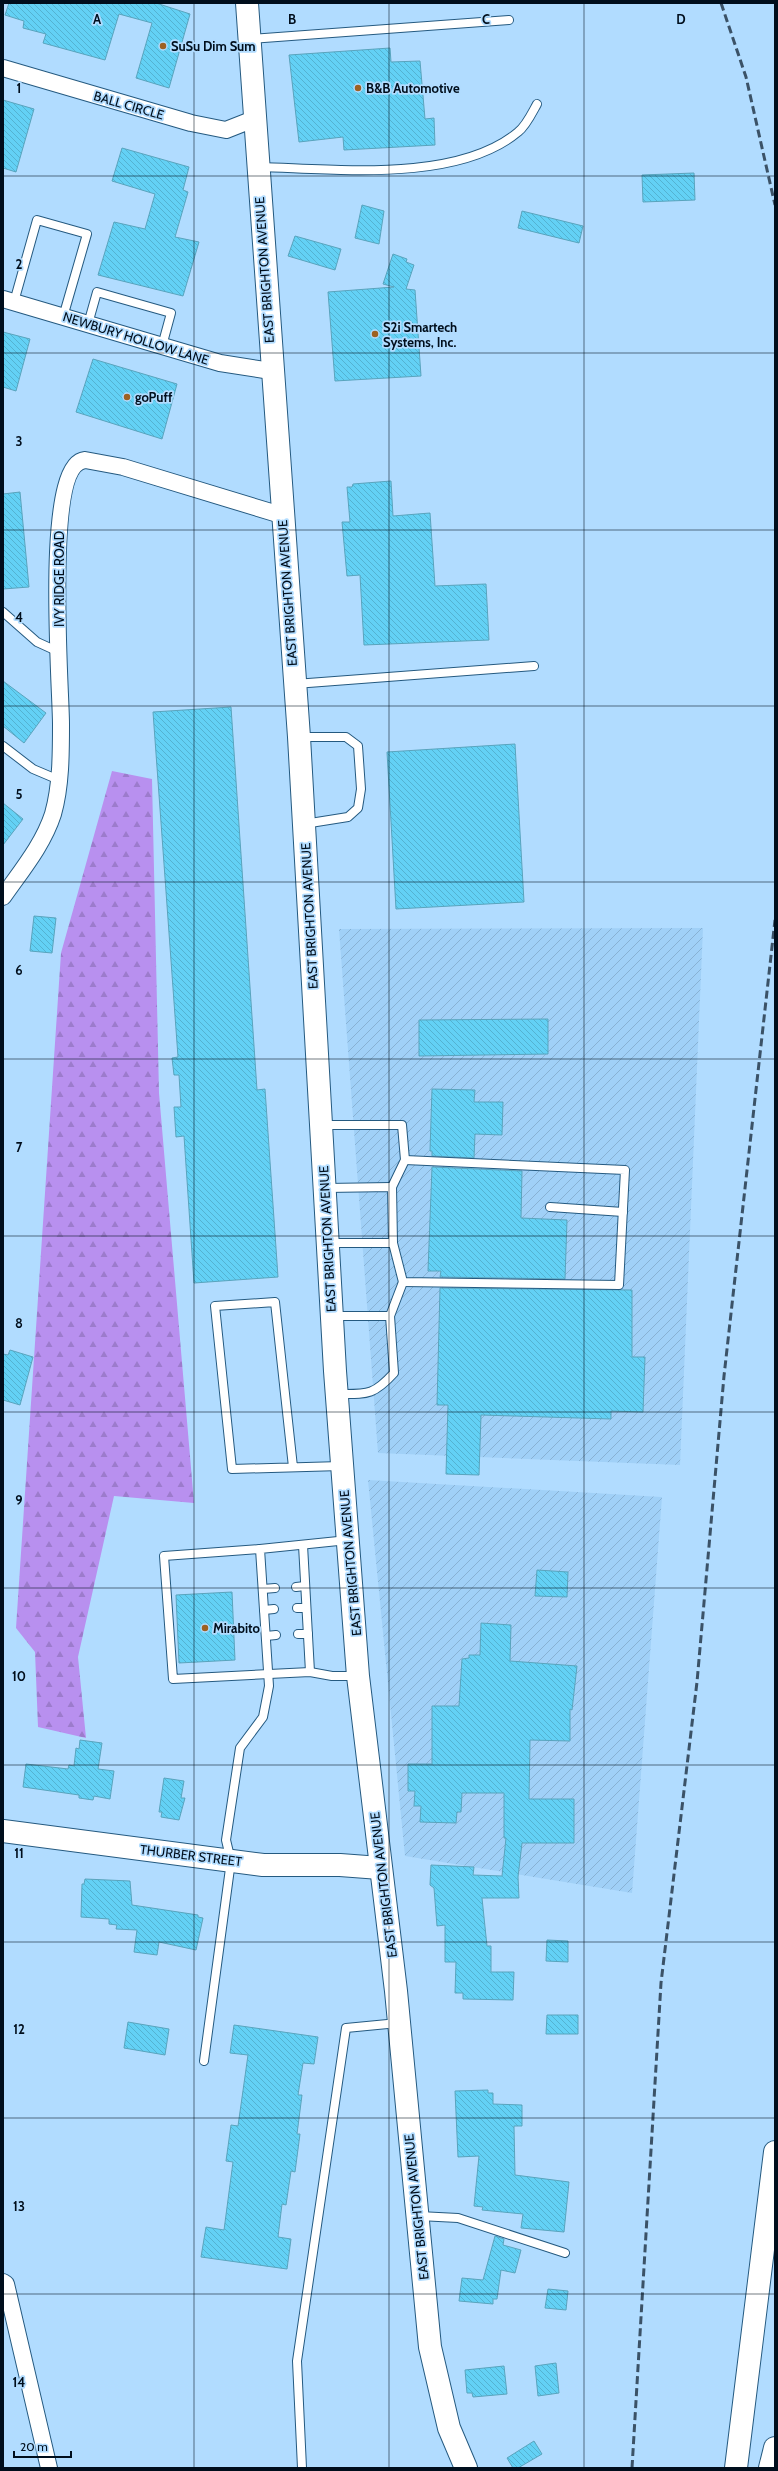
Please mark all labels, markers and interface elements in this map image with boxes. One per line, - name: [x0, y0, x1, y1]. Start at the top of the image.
- text: A: [93, 11, 102, 27]
- text: B: [288, 11, 296, 27]
- text: C: [482, 11, 490, 27]
- text: D: [676, 11, 686, 27]
- place label: SuSu Dim Sum: [171, 38, 256, 54]
- marker: SuSu Dim Sum: [158, 41, 168, 51]
- text: 1: [17, 80, 21, 96]
- place label: B&B Automotive: [366, 80, 460, 96]
- marker: B&B Automotive: [353, 83, 363, 93]
- street label: BALL CIRCLE: [92, 87, 166, 123]
- street label: EAST BRIGHTON AVENUE: [251, 196, 277, 344]
- text: 2: [16, 256, 23, 272]
- street label: NEWBURY HOLLOW LANE: [61, 308, 211, 368]
- place label: S2i Smartech Systems, Inc.: [383, 319, 457, 350]
- marker: S2i Smartech Systems, Inc.: [370, 329, 380, 339]
- place label: goPuff: [135, 389, 173, 405]
- marker: goPuff: [122, 392, 132, 402]
- text: 3: [15, 433, 23, 449]
- street label: EAST BRIGHTON AVENUE: [274, 519, 300, 667]
- street label: IVY RIDGE ROAD: [51, 531, 67, 627]
- text: 4: [15, 609, 23, 625]
- text: 5: [16, 786, 23, 802]
- street label: EAST BRIGHTON AVENUE: [297, 842, 321, 990]
- text: 6: [15, 962, 23, 978]
- text: 7: [16, 1139, 23, 1155]
- street label: EAST BRIGHTON AVENUE: [315, 1165, 339, 1313]
- text: 8: [15, 1315, 23, 1331]
- street label: EAST BRIGHTON AVENUE: [336, 1489, 364, 1637]
- text: 9: [15, 1492, 23, 1508]
- place label: Mirabito: [213, 1620, 261, 1636]
- marker: Mirabito: [200, 1623, 210, 1633]
- text: 10: [12, 1668, 26, 1684]
- street label: EAST BRIGHTON AVENUE: [366, 1811, 400, 1959]
- street label: THURBER STREET: [139, 1841, 243, 1869]
- text: 11: [14, 1845, 24, 1861]
- text: 12: [13, 2021, 25, 2037]
- street label: EAST BRIGHTON AVENUE: [400, 2133, 432, 2281]
- text: 13: [13, 2198, 25, 2214]
- text: 14: [13, 2374, 25, 2390]
- scale bar: [14, 2433, 71, 2459]
- text: 20 m: [20, 2439, 48, 2454]

